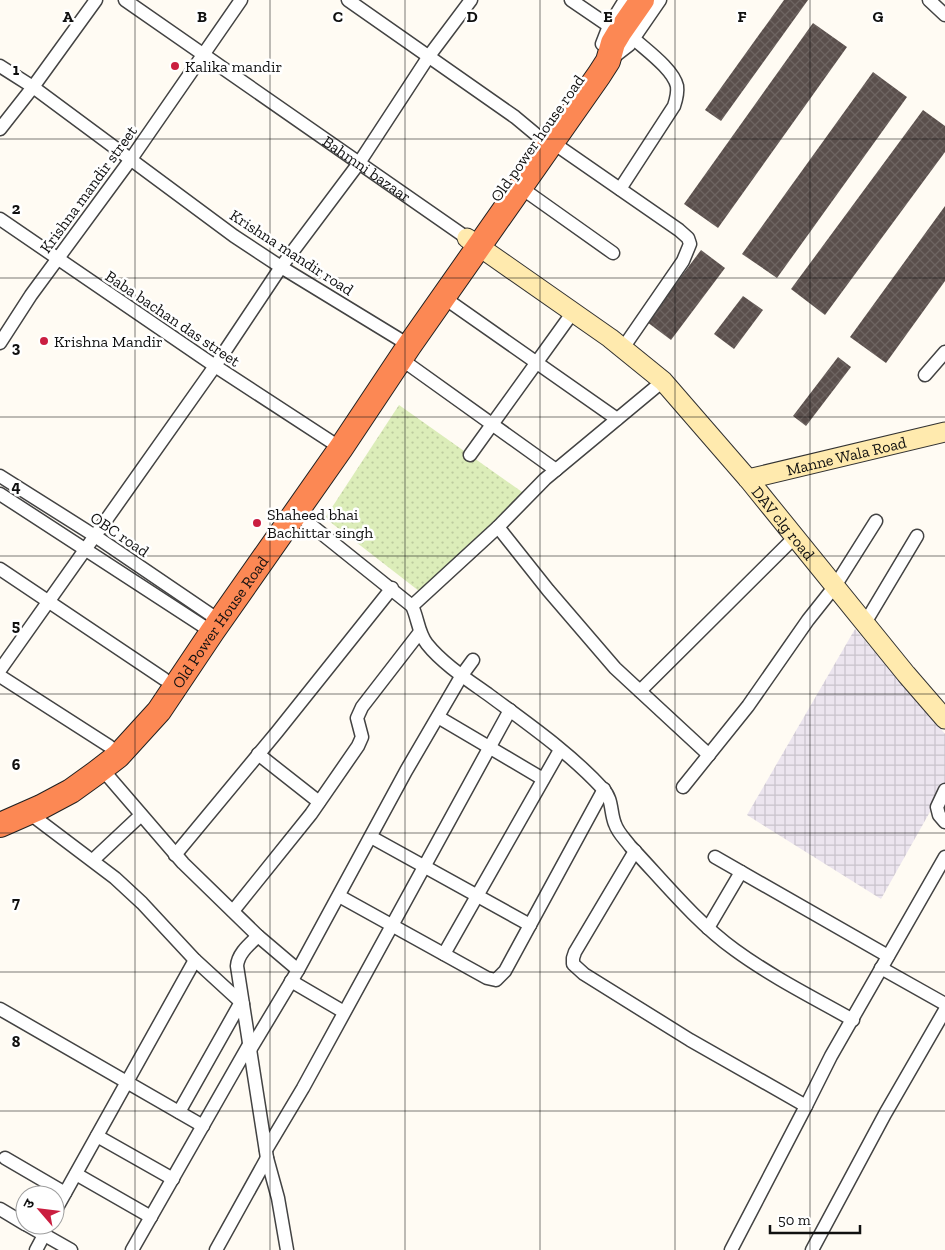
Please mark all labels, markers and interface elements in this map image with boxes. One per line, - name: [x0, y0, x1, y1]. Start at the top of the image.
- text: A: [63, 7, 74, 26]
- text: B: [197, 7, 207, 26]
- text: C: [333, 7, 343, 26]
- text: D: [466, 7, 478, 26]
- text: E: [603, 7, 613, 26]
- text: F: [737, 7, 747, 26]
- text: G: [873, 7, 884, 26]
- place label: Kalika mandir: [185, 57, 282, 76]
- text: 1: [13, 60, 20, 79]
- marker: Kalika mandir: [169, 60, 181, 72]
- street label: Old power house road: [486, 71, 588, 205]
- street label: Krishna mandir street: [36, 122, 141, 257]
- street label: Bahmni bazaar: [319, 132, 415, 206]
- text: 2: [12, 199, 21, 218]
- street label: Krishna mandir road: [226, 205, 357, 300]
- street label: Baba bachan das street: [102, 266, 244, 371]
- place label: Krishna Mandir: [54, 332, 163, 351]
- marker: Krishna Mandir: [38, 335, 50, 347]
- text: 3: [12, 338, 21, 357]
- street label: Manne Wala Road: [784, 433, 908, 480]
- text: 4: [11, 477, 21, 496]
- street label: DAV clg road: [748, 483, 819, 564]
- place label: Shaheed bhai Bachittar singh: [267, 505, 373, 542]
- street label: OBC road: [87, 508, 153, 561]
- marker: Shaheed bhai Bachittar singh: [251, 517, 263, 529]
- street label: Old Power House Road: [168, 552, 272, 692]
- text: 5: [12, 616, 20, 635]
- text: 6: [12, 755, 21, 774]
- text: 7: [12, 893, 20, 912]
- text: 8: [12, 1032, 21, 1051]
- north arrow: [15, 1185, 65, 1235]
- text: उ: [20, 1196, 39, 1212]
- scale bar: [770, 1202, 860, 1234]
- text: 50 m: [778, 1211, 811, 1229]

